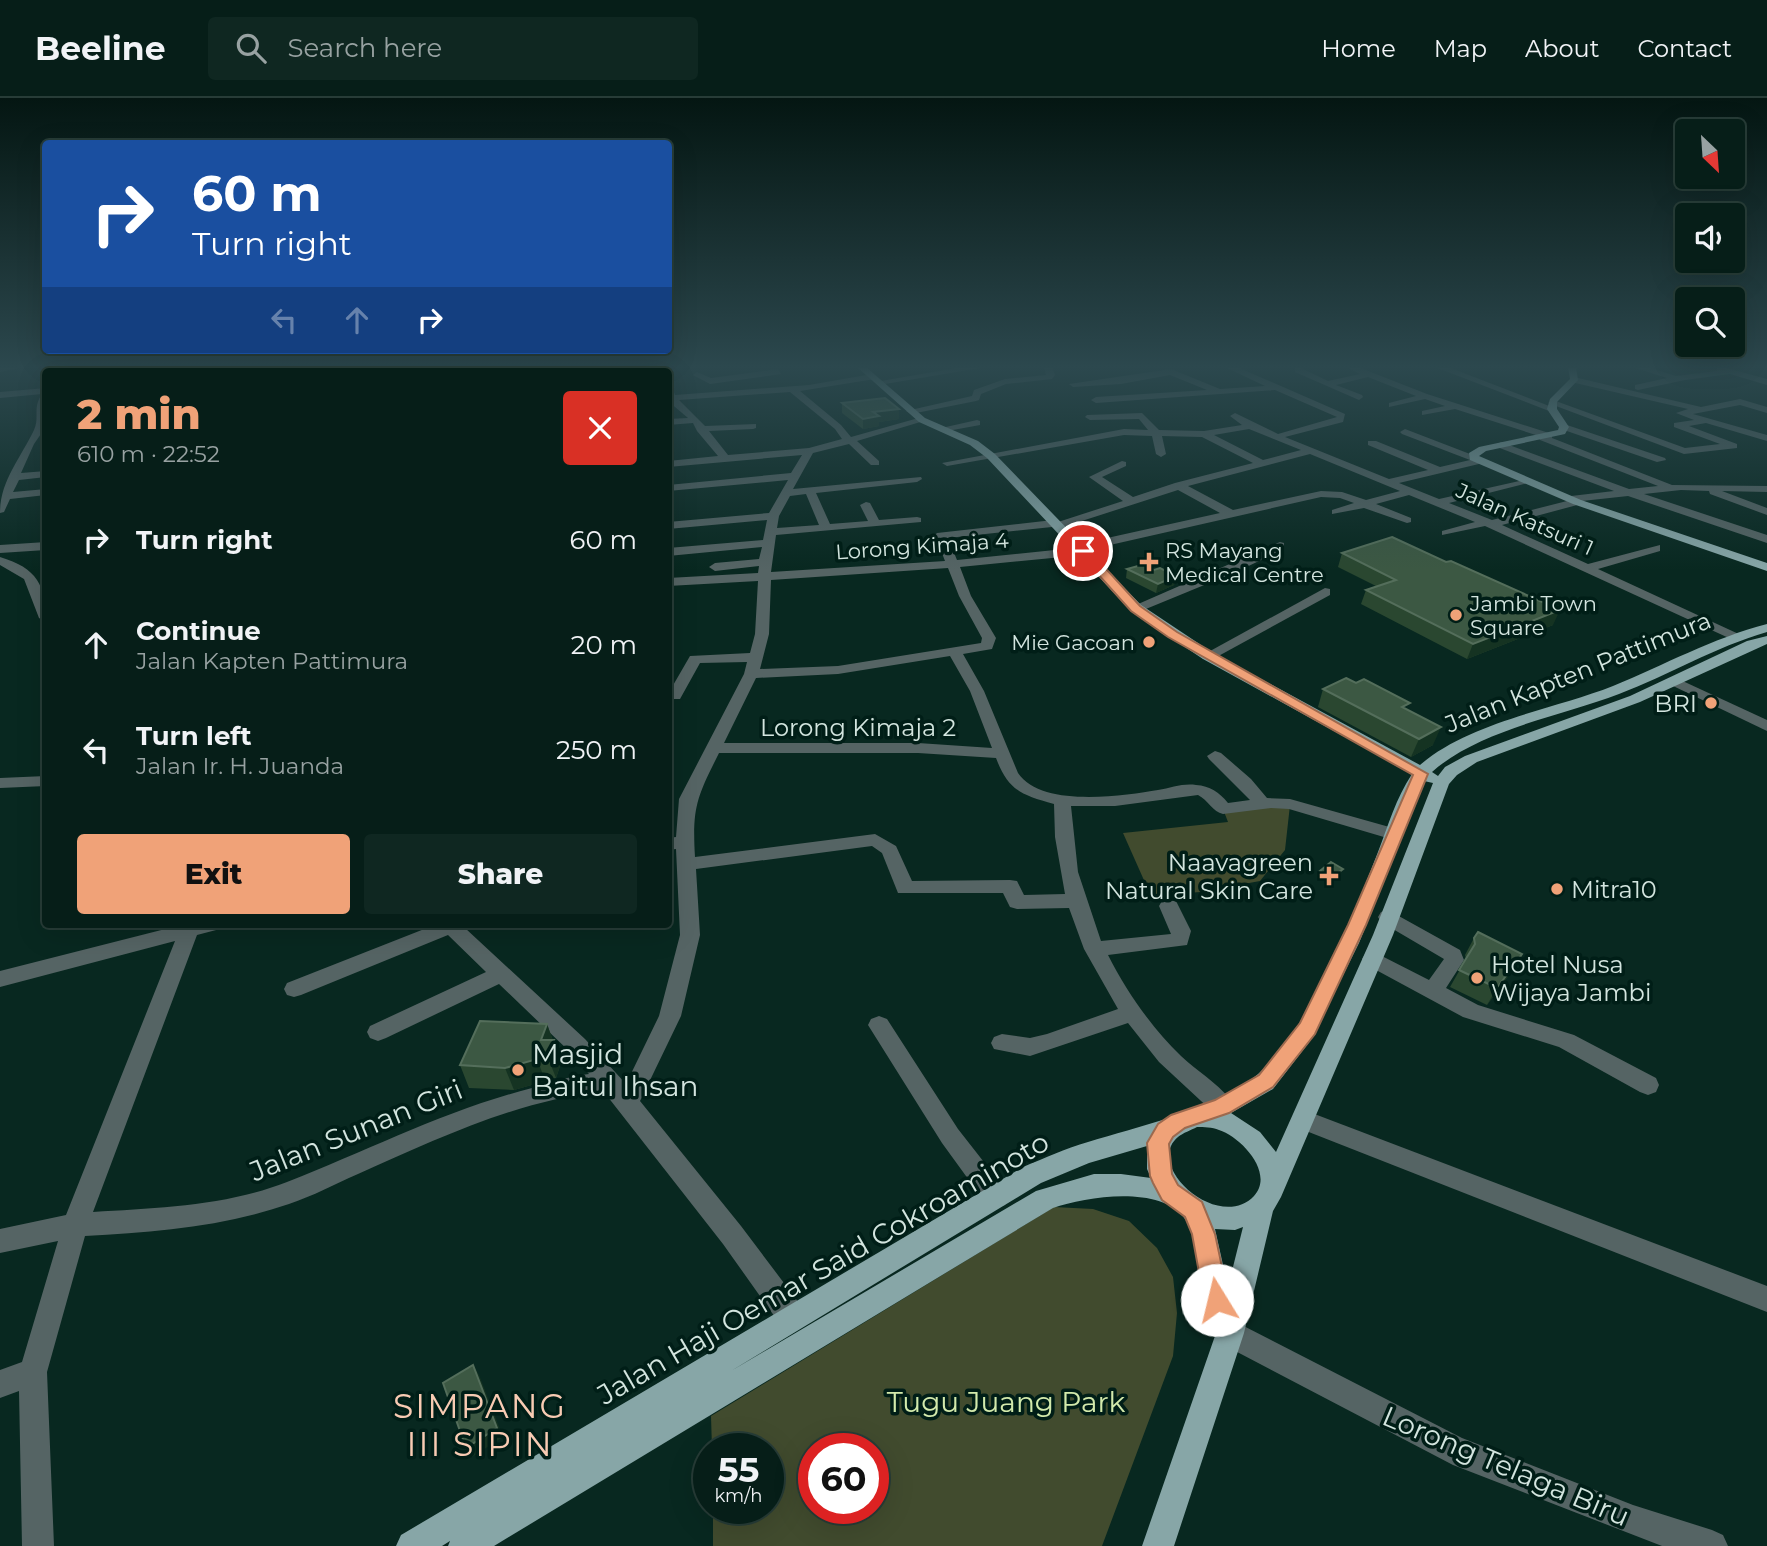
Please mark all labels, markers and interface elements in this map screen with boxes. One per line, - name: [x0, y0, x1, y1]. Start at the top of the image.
- search box: [208, 17, 698, 80]
- text: Beeline: [35, 28, 166, 68]
- icon: search: [232, 29, 270, 67]
- text: Search here: [288, 32, 442, 64]
- text: Home: [1321, 34, 1396, 63]
- text: Map: [1434, 34, 1487, 63]
- text: About: [1525, 34, 1599, 63]
- text: Contact: [1637, 34, 1732, 63]
- north arrow: [1675, 119, 1745, 189]
- map controls: [1675, 119, 1745, 357]
- text: 60 m: [192, 164, 322, 223]
- icon: right: [77, 168, 168, 259]
- button: sound: [1675, 203, 1745, 273]
- text: Turn right: [192, 224, 352, 263]
- button: search: [1675, 287, 1745, 357]
- icon: left: [265, 301, 303, 339]
- icon: ahead: [338, 301, 376, 339]
- icon: right: [411, 301, 449, 339]
- text: 2 min: [77, 388, 201, 440]
- button: close: [563, 391, 637, 465]
- text: 610 m · 22:52: [77, 440, 220, 468]
- street label: Jalan Katsuri 1: [1452, 477, 1597, 560]
- icon: right: [77, 521, 115, 559]
- pin: [1053, 521, 1113, 581]
- text: Turn right: [136, 524, 272, 556]
- text: 60 m: [570, 524, 637, 556]
- street label: Lorong Kimaja 4: [835, 527, 1010, 565]
- icon: arrive: [1064, 532, 1102, 570]
- place label: RS Mayang Medical Centre: [1165, 538, 1324, 587]
- marker: RS Mayang Medical Centre: [1139, 552, 1159, 572]
- place label: Jambi Town Square: [1469, 591, 1597, 640]
- street label: Jalan Kapten Pattimura: [1440, 605, 1715, 739]
- marker: Jambi Town Square: [1448, 607, 1464, 623]
- text: Continue: [136, 615, 261, 647]
- icon: ahead: [77, 626, 115, 664]
- text: 20 m: [571, 629, 637, 661]
- place label: Mie Gacoan: [1011, 630, 1135, 655]
- marker: Mie Gacoan: [1141, 634, 1157, 650]
- text: Jalan Kapten Pattimura: [136, 647, 408, 675]
- place label: BRI: [1654, 689, 1697, 718]
- marker: BRI: [1703, 695, 1719, 711]
- street label: Lorong Kimaja 2: [760, 713, 956, 742]
- text: Turn left: [136, 720, 252, 752]
- icon: left: [77, 731, 115, 769]
- text: 250 m: [556, 734, 637, 766]
- text: Jalan Ir. H. Juanda: [136, 752, 344, 780]
- button: Exit: [77, 834, 350, 914]
- button: Share: [364, 834, 637, 914]
- place label: Naavagreen Natural Skin Care: [1105, 848, 1313, 905]
- marker: Naavagreen Natural Skin Care: [1319, 866, 1339, 886]
- place label: Mitra10: [1571, 875, 1657, 904]
- marker: Mitra10: [1549, 881, 1565, 897]
- place label: Hotel Nusa Wijaya Jambi: [1491, 950, 1651, 1007]
- marker: Hotel Nusa Wijaya Jambi: [1469, 970, 1485, 986]
- place label: Masjid Baitul Ihsan: [532, 1037, 698, 1103]
- marker: Masjid Baitul Ihsan: [510, 1062, 526, 1078]
- street label: Jalan Sunan Giri: [244, 1072, 467, 1189]
- street label: Jalan Haji Oemar Said Cokroaminoto: [590, 1124, 1055, 1412]
- position arrow: [1180, 1263, 1254, 1337]
- park label: Tugu Juang Park: [887, 1385, 1126, 1419]
- district label: SIMPANG III SIPIN: [393, 1386, 567, 1464]
- street label: Lorong Telaga Biru: [1377, 1399, 1635, 1533]
- speed limit sign: 60: [798, 1433, 889, 1524]
- text: 55: [718, 1448, 759, 1491]
- text: km/h: [714, 1485, 763, 1507]

